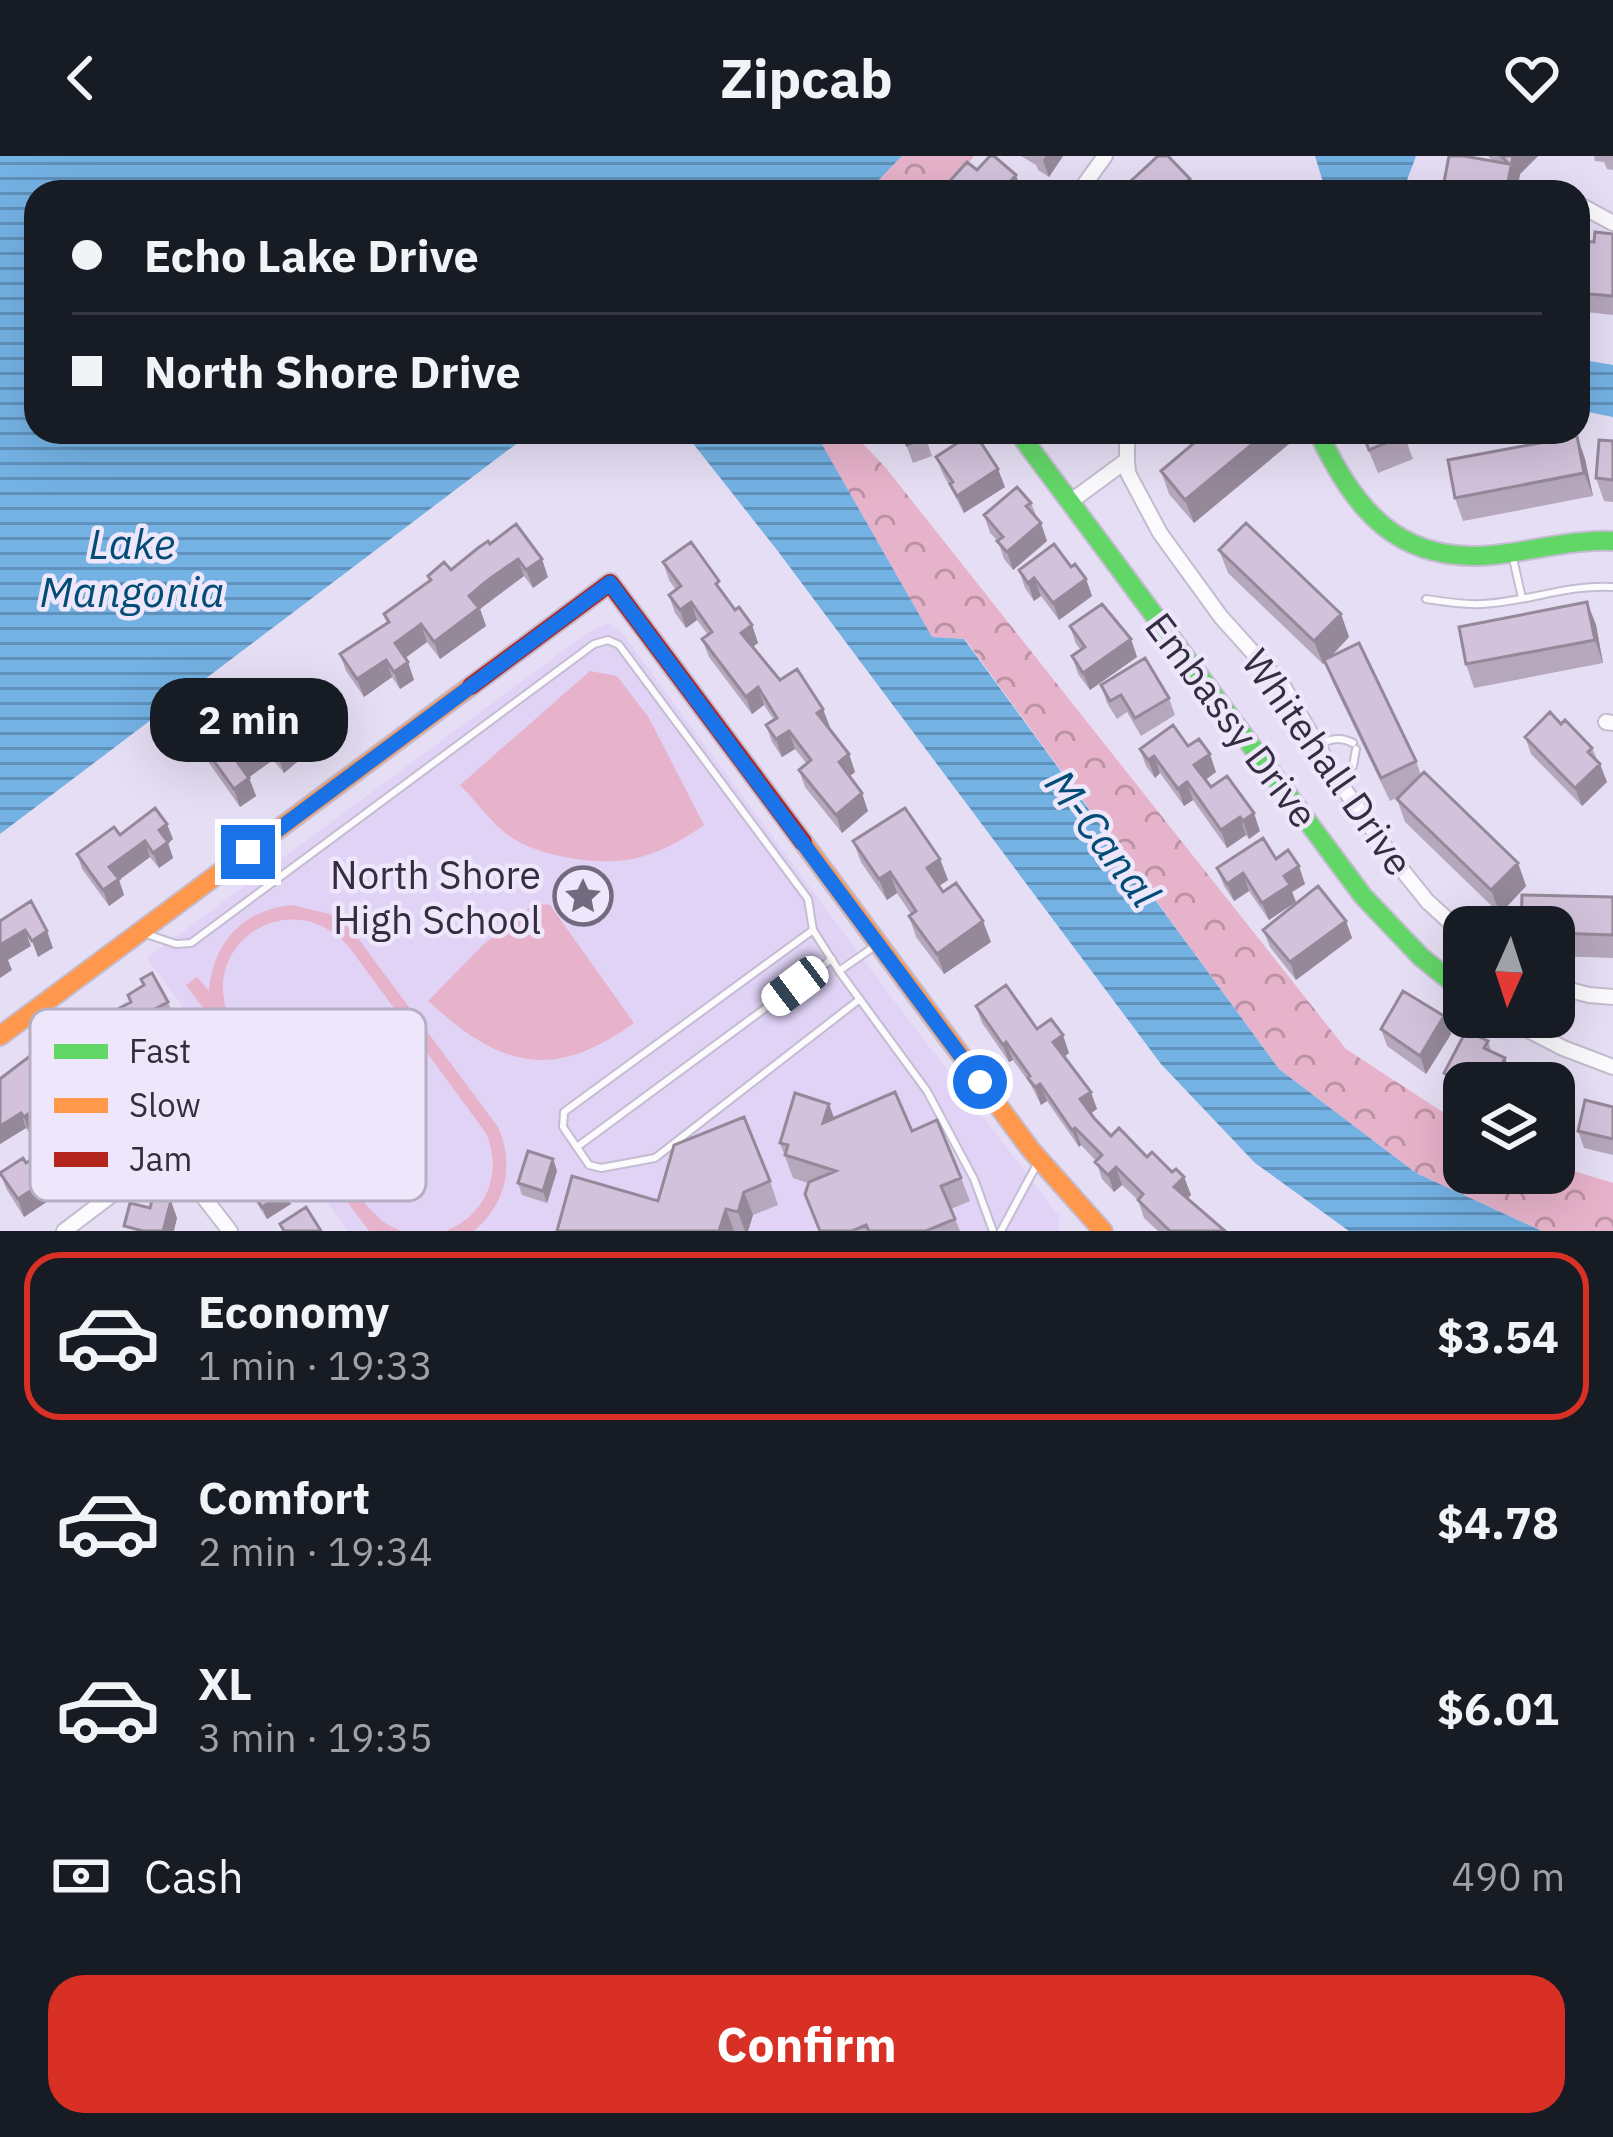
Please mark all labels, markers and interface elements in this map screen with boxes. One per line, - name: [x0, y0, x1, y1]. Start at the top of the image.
- text: Zipcab: [720, 43, 893, 113]
- icon: back: [48, 45, 114, 111]
- icon: heart: [1499, 45, 1565, 111]
- text: Echo Lake Drive: [144, 226, 479, 284]
- text: North Shore Drive: [144, 342, 521, 400]
- water label: Lake Mangonia: [40, 516, 224, 619]
- street label: Embassy Drive: [1134, 602, 1330, 838]
- street label: Whitehall Drive: [1231, 639, 1425, 885]
- callout: 2 min: [149, 678, 347, 762]
- text: 2 min: [198, 694, 300, 745]
- water label: M-Canal: [1033, 758, 1173, 918]
- route end: [221, 825, 275, 879]
- place label: North Shore High School: [330, 849, 541, 945]
- place icon: North Shore High School: [552, 865, 614, 927]
- north arrow: [1443, 906, 1575, 1038]
- map controls: [1443, 906, 1575, 1194]
- car: [755, 950, 835, 1022]
- legend: [30, 1009, 426, 1201]
- text: Fast: [129, 1029, 191, 1072]
- route start: [953, 1055, 1007, 1109]
- button: layers: [1443, 1062, 1575, 1194]
- text: Slow: [129, 1083, 201, 1126]
- text: Jam: [129, 1137, 192, 1180]
- icon: car: [54, 1282, 162, 1390]
- text: Economy: [198, 1282, 389, 1340]
- text: $3.54: [1437, 1307, 1559, 1365]
- text: 1 min · 19:33: [198, 1340, 433, 1391]
- icon: car: [54, 1468, 162, 1576]
- text: Comfort: [198, 1468, 370, 1526]
- text: $4.78: [1437, 1493, 1559, 1551]
- text: 2 min · 19:34: [198, 1526, 433, 1577]
- icon: car: [54, 1654, 162, 1762]
- text: XL: [198, 1654, 252, 1712]
- text: $6.01: [1437, 1679, 1559, 1737]
- text: 3 min · 19:35: [198, 1712, 433, 1763]
- icon: cash: [48, 1843, 114, 1909]
- text: Cash: [144, 1847, 243, 1905]
- text: 490 m: [1452, 1851, 1565, 1902]
- button: Confirm: [48, 1975, 1565, 2113]

